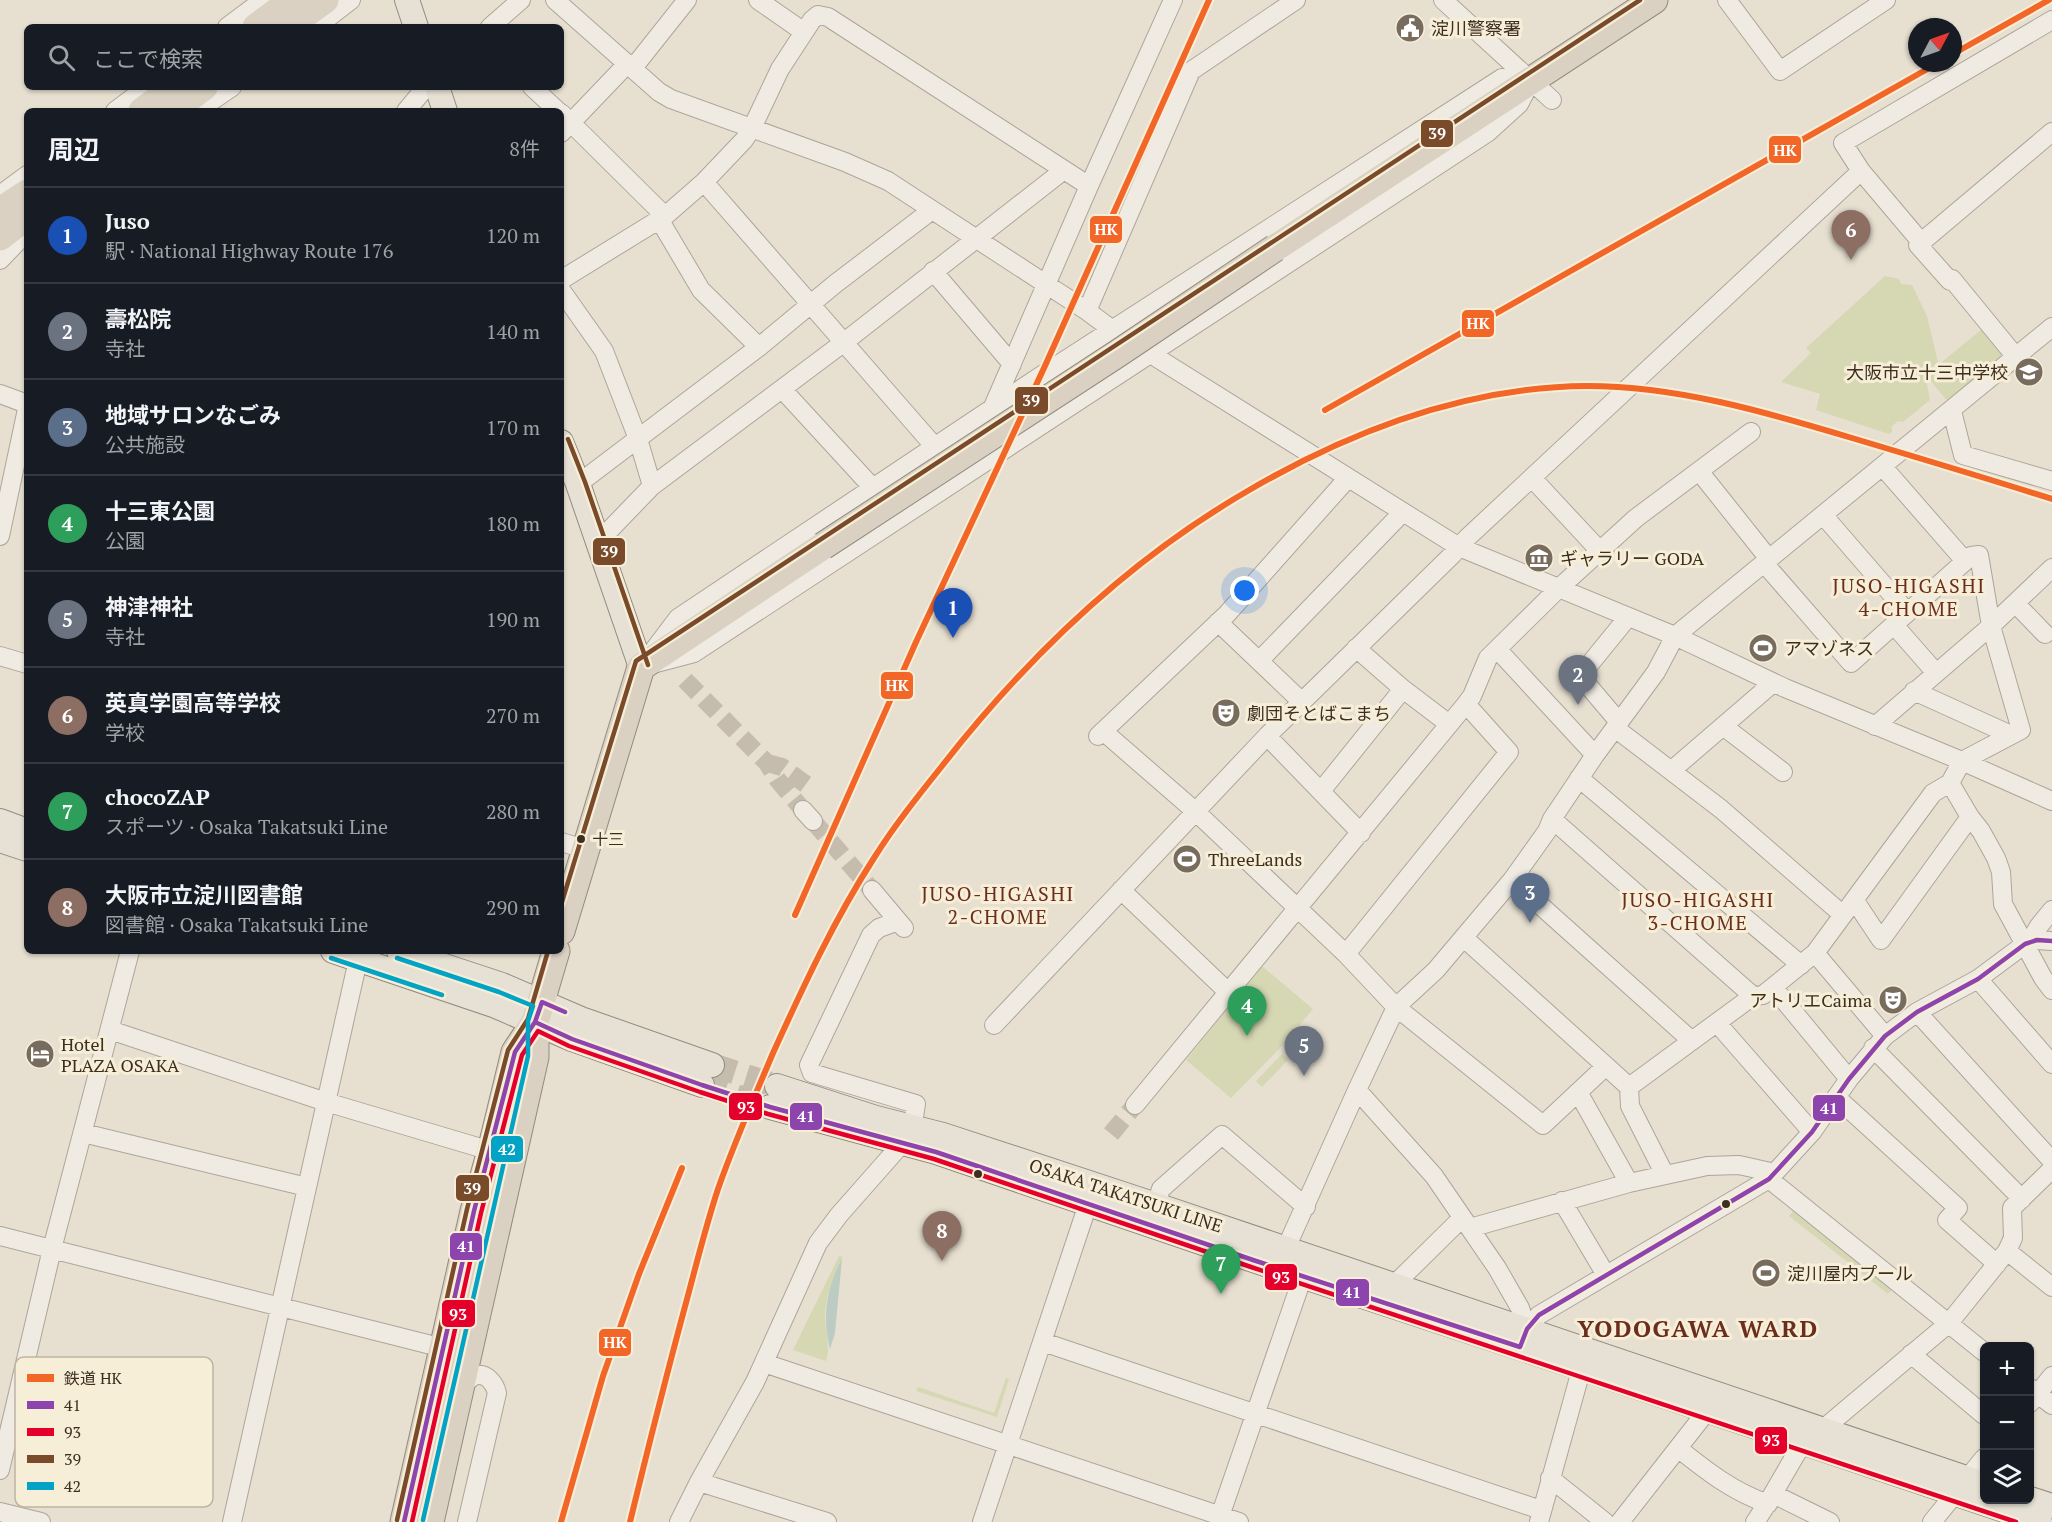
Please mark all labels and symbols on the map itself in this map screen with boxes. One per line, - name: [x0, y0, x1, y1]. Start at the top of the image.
- public building icon: 淀川警察署: [1394, 12, 1426, 44]
- place label: 淀川警察署: [1431, 16, 1521, 40]
- north arrow: [1908, 18, 1962, 72]
- line badge: 39: [1420, 119, 1454, 148]
- text: 39: [1428, 122, 1446, 144]
- line badge: HK: [1768, 135, 1802, 164]
- text: HK: [1773, 139, 1797, 161]
- pin: 6: [1832, 210, 1870, 260]
- line badge: HK: [1089, 215, 1123, 244]
- text: HK: [1094, 218, 1118, 240]
- line badge: HK: [1461, 309, 1495, 338]
- text: HK: [1466, 312, 1490, 334]
- school or university icon: 大阪市立十三中学校: [2013, 356, 2045, 388]
- place label: 大阪市立十三中学校: [1846, 360, 2008, 384]
- line badge: 39: [1014, 386, 1049, 415]
- text: 39: [1022, 389, 1040, 411]
- line badge: 39: [592, 537, 626, 566]
- text: 39: [600, 540, 618, 562]
- museum icon: ギャラリー GODA: [1523, 542, 1555, 574]
- place label: ギャラリー GODA: [1560, 546, 1705, 570]
- district label: JUSO-HIGASHI 4-CHOME: [1832, 572, 1986, 622]
- your location: [1230, 576, 1259, 605]
- pin: 1: [934, 588, 972, 638]
- sports icon: アマゾネス: [1747, 632, 1779, 664]
- place label: アマゾネス: [1784, 636, 1874, 660]
- pin: 2: [1558, 656, 1598, 705]
- line badge: HK: [880, 671, 914, 700]
- text: HK: [885, 674, 909, 696]
- theatre icon: 劇団そとばこまち: [1210, 697, 1242, 729]
- place label: 劇団そとばこまち: [1247, 701, 1391, 725]
- place label: 十三: [592, 828, 624, 850]
- marker: 十三: [575, 833, 587, 845]
- sports icon: ThreeLands: [1171, 843, 1203, 875]
- place label: ThreeLands: [1208, 847, 1302, 871]
- pin: 3: [1510, 874, 1550, 923]
- district label: JUSO-HIGASHI 2-CHOME: [921, 880, 1075, 930]
- district label: JUSO-HIGASHI 3-CHOME: [1621, 886, 1775, 936]
- theatre icon: アトリエCaima: [1877, 984, 1909, 1016]
- pin: 4: [1228, 986, 1266, 1036]
- place label: アトリエCaima: [1749, 988, 1872, 1012]
- pin: 5: [1284, 1026, 1324, 1076]
- place label: Hotel PLAZA OSAKA: [61, 1032, 180, 1077]
- hotel icon: Hotel PLAZA OSAKA: [24, 1038, 56, 1070]
- line badge: 93: [728, 1092, 763, 1121]
- line badge: 41: [1812, 1094, 1846, 1122]
- text: 93: [737, 1096, 755, 1118]
- text: 41: [1820, 1097, 1838, 1119]
- line badge: 41: [789, 1102, 823, 1131]
- text: 41: [797, 1105, 815, 1127]
- line badge: 42: [490, 1135, 524, 1163]
- text: 42: [498, 1138, 516, 1160]
- street label: OSAKA TAKATSUKI LINE: [1026, 1152, 1226, 1238]
- unlabelled marker: [972, 1168, 984, 1180]
- line badge: 39: [455, 1174, 490, 1202]
- text: 39: [463, 1177, 481, 1199]
- unlabelled marker: [1720, 1198, 1732, 1210]
- pin: 8: [922, 1212, 962, 1261]
- line badge: 41: [449, 1232, 483, 1261]
- text: 41: [457, 1235, 475, 1257]
- pin: 7: [1202, 1244, 1240, 1294]
- sports icon: 淀川屋内プール: [1750, 1257, 1782, 1289]
- place label: 淀川屋内プール: [1787, 1261, 1913, 1285]
- line badge: 93: [1264, 1263, 1298, 1291]
- text: 93: [1272, 1266, 1290, 1288]
- line badge: 41: [1335, 1278, 1370, 1307]
- text: 41: [1343, 1281, 1361, 1303]
- line badge: 93: [441, 1299, 476, 1328]
- text: 93: [449, 1303, 467, 1325]
- district label: YODOGAWA WARD: [1577, 1312, 1819, 1344]
- line badge: HK: [598, 1328, 632, 1357]
- text: HK: [603, 1331, 627, 1353]
- legend: [15, 1357, 213, 1507]
- text: 鉄道 HK: [64, 1367, 123, 1389]
- text: 41: [64, 1394, 81, 1416]
- text: 93: [64, 1421, 81, 1443]
- line badge: 93: [1754, 1426, 1788, 1455]
- text: 93: [1762, 1429, 1780, 1451]
- text: 39: [64, 1448, 81, 1470]
- text: 42: [64, 1475, 81, 1497]

